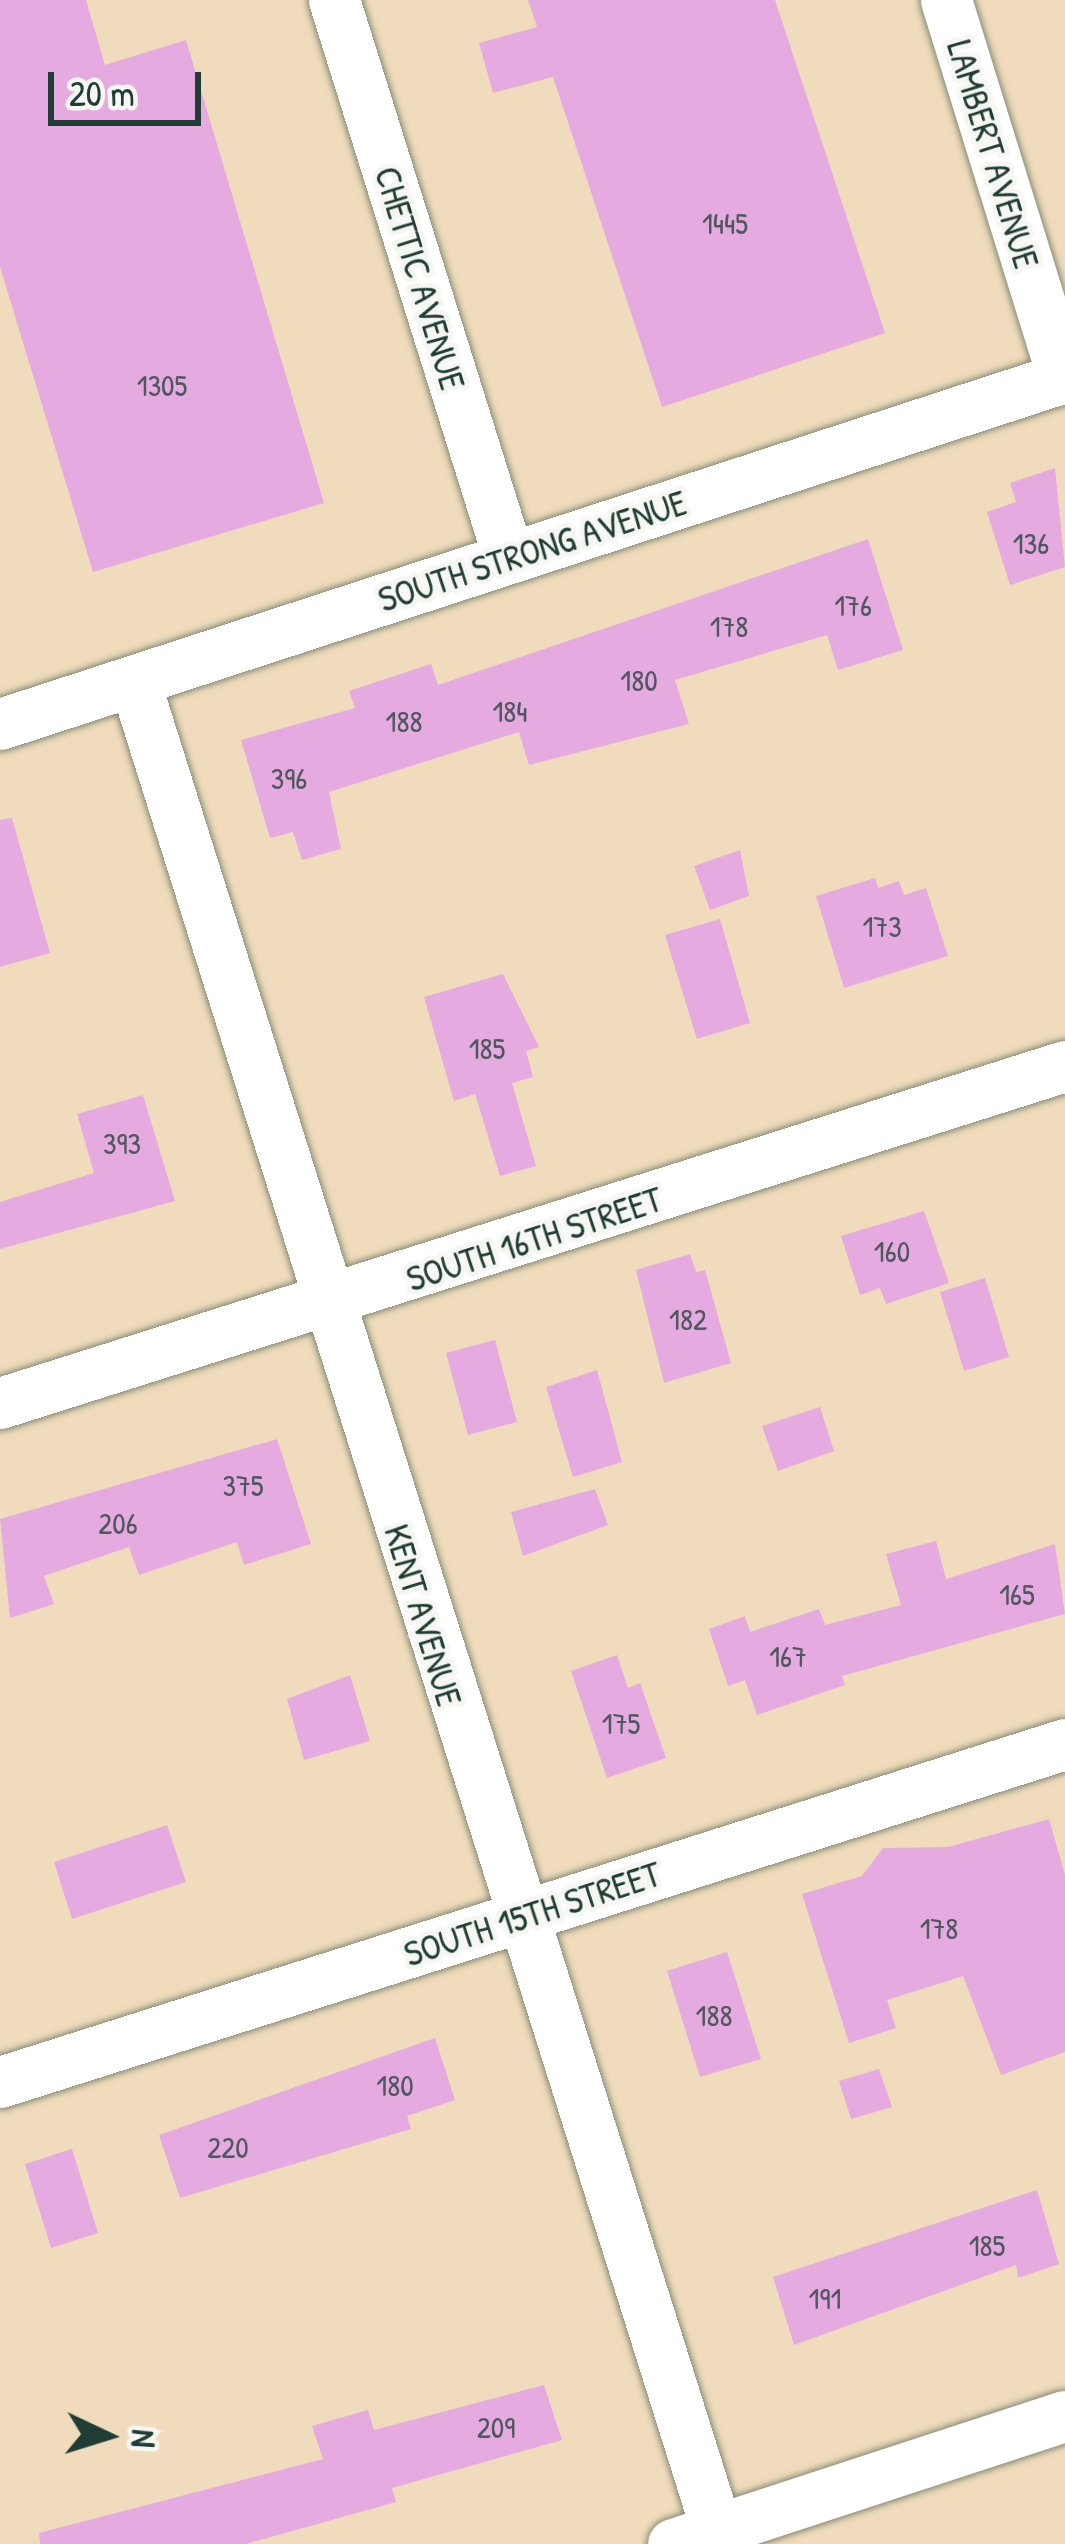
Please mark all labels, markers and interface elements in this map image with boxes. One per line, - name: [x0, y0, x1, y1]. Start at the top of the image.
- street label: LAMBERT AVENUE: [939, 35, 1049, 273]
- scale bar: [54, 48, 207, 122]
- text: 20 m: [69, 68, 135, 117]
- street label: CHETTIC AVENUE: [367, 161, 475, 395]
- house number: 1445: [702, 205, 748, 241]
- house number: 1305: [137, 367, 187, 403]
- street label: SOUTH STRONG AVENUE: [373, 480, 691, 620]
- house number: 136: [1013, 525, 1049, 561]
- house number: 176: [834, 587, 872, 623]
- house number: 178: [710, 608, 748, 644]
- house number: 180: [620, 662, 658, 698]
- house number: 184: [492, 693, 528, 729]
- house number: 188: [386, 703, 422, 739]
- house number: 396: [271, 760, 307, 796]
- house number: 173: [862, 908, 902, 944]
- house number: 185: [469, 1030, 505, 1066]
- house number: 393: [103, 1125, 141, 1161]
- street label: SOUTH 16TH STREET: [401, 1176, 667, 1300]
- house number: 160: [874, 1233, 910, 1269]
- house number: 182: [669, 1301, 707, 1337]
- house number: 375: [223, 1467, 263, 1503]
- house number: 206: [98, 1505, 138, 1541]
- street label: KENT AVENUE: [376, 1519, 472, 1711]
- house number: 165: [999, 1576, 1035, 1612]
- house number: 167: [769, 1638, 807, 1674]
- house number: 175: [602, 1705, 640, 1741]
- street label: SOUTH 15TH STREET: [398, 1851, 666, 1975]
- house number: 178: [920, 1910, 958, 1946]
- house number: 188: [696, 1997, 732, 2033]
- house number: 180: [376, 2067, 414, 2103]
- house number: 220: [207, 2129, 249, 2165]
- house number: 185: [969, 2227, 1005, 2263]
- house number: 191: [809, 2280, 841, 2316]
- north arrow: [48, 2376, 168, 2496]
- house number: 209: [477, 2409, 515, 2445]
- text: N: [121, 2428, 166, 2449]

